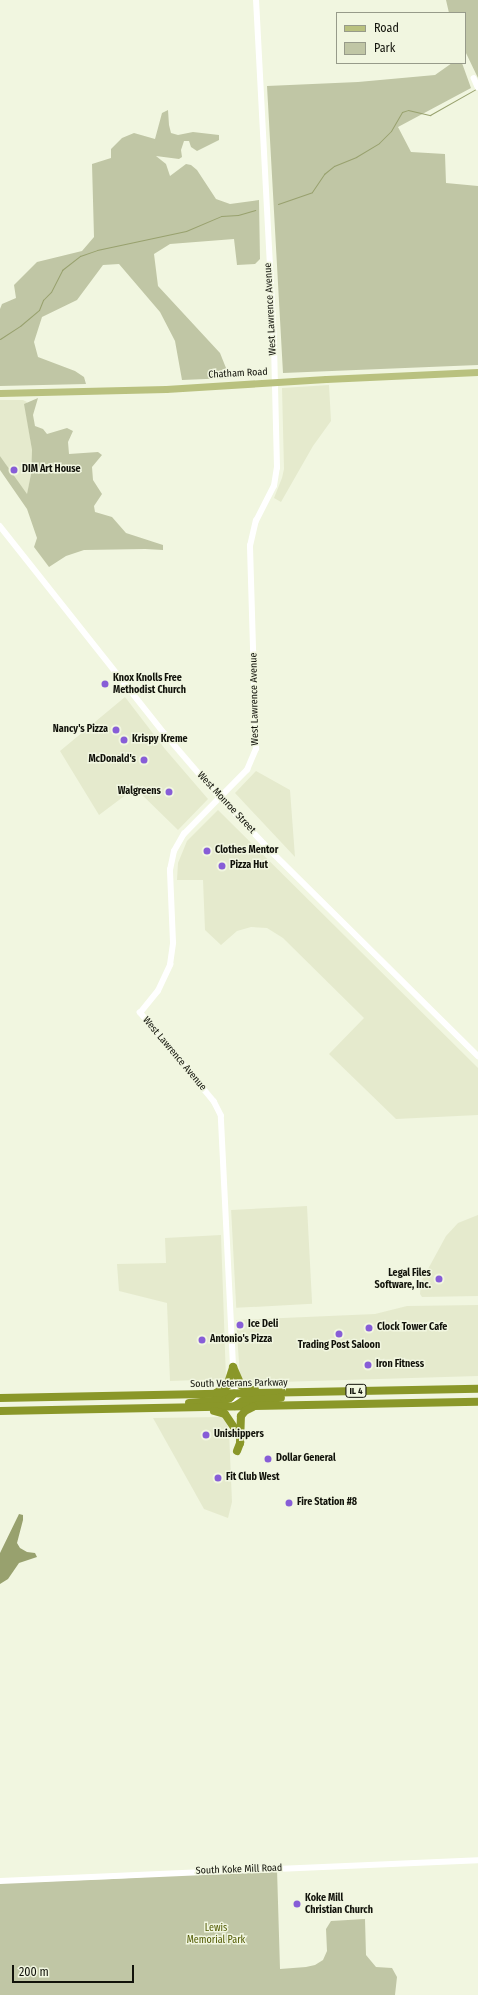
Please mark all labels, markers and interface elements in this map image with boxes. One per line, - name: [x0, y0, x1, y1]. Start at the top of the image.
- legend: [336, 12, 466, 64]
- text: Road: [374, 21, 399, 35]
- text: Park: [374, 41, 395, 55]
- street label: West Lawrence Avenue: [263, 262, 279, 356]
- street label: Chatham Road: [208, 366, 268, 382]
- place label: DIM Art House: [22, 464, 81, 476]
- marker: DIM Art House: [9, 465, 19, 475]
- street label: West Lawrence Avenue: [248, 652, 262, 746]
- place label: Knox Knolls Free Methodist Church: [113, 672, 186, 696]
- marker: Knox Knolls Free Methodist Church: [100, 679, 110, 689]
- place label: Nancy's Pizza: [53, 724, 108, 736]
- marker: Nancy's Pizza: [111, 725, 121, 735]
- place label: Krispy Kreme: [132, 734, 188, 746]
- marker: Krispy Kreme: [119, 735, 129, 745]
- place label: McDonald's: [88, 754, 136, 766]
- marker: McDonald's: [139, 755, 149, 765]
- street label: West Monroe Street: [194, 770, 258, 836]
- place label: Walgreens: [118, 786, 161, 798]
- marker: Walgreens: [164, 787, 174, 797]
- place label: Clothes Mentor: [215, 845, 278, 857]
- marker: Clothes Mentor: [202, 846, 212, 856]
- place label: Pizza Hut: [230, 860, 268, 872]
- marker: Pizza Hut: [217, 861, 227, 871]
- street label: West Lawrence Avenue: [140, 1015, 208, 1093]
- place label: Legal Files Software, Inc.: [375, 1267, 431, 1290]
- marker: Legal Files Software, Inc.: [434, 1274, 444, 1284]
- place label: Ice Deli: [248, 1319, 278, 1331]
- marker: Ice Deli: [235, 1320, 245, 1330]
- place label: Clock Tower Cafe: [377, 1322, 447, 1334]
- marker: Clock Tower Cafe: [364, 1323, 374, 1333]
- marker: Trading Post Saloon: [334, 1329, 344, 1339]
- place label: Antonio's Pizza: [210, 1334, 272, 1346]
- marker: Antonio's Pizza: [197, 1335, 207, 1345]
- place label: Trading Post Saloon: [298, 1340, 380, 1352]
- place label: Iron Fitness: [376, 1359, 424, 1371]
- marker: Iron Fitness: [363, 1360, 373, 1370]
- street label: South Veterans Parkway: [190, 1377, 288, 1391]
- road number: IL 4: [345, 1384, 367, 1398]
- place label: Unishippers: [214, 1429, 264, 1441]
- marker: Unishippers: [201, 1430, 211, 1440]
- place label: Dollar General: [276, 1453, 336, 1465]
- marker: Dollar General: [263, 1454, 273, 1464]
- place label: Fit Club West: [226, 1472, 280, 1484]
- marker: Fit Club West: [213, 1473, 223, 1483]
- place label: Fire Station #8: [297, 1497, 357, 1509]
- marker: Fire Station #8: [284, 1498, 294, 1508]
- street label: South Koke Mill Road: [196, 1862, 282, 1878]
- place label: Koke Mill Christian Church: [305, 1892, 373, 1916]
- marker: Koke Mill Christian Church: [292, 1899, 302, 1909]
- park label: Lewis Memorial Park: [187, 1922, 245, 1946]
- scale bar: [14, 1957, 136, 1983]
- text: 200 m: [19, 1965, 49, 1979]

